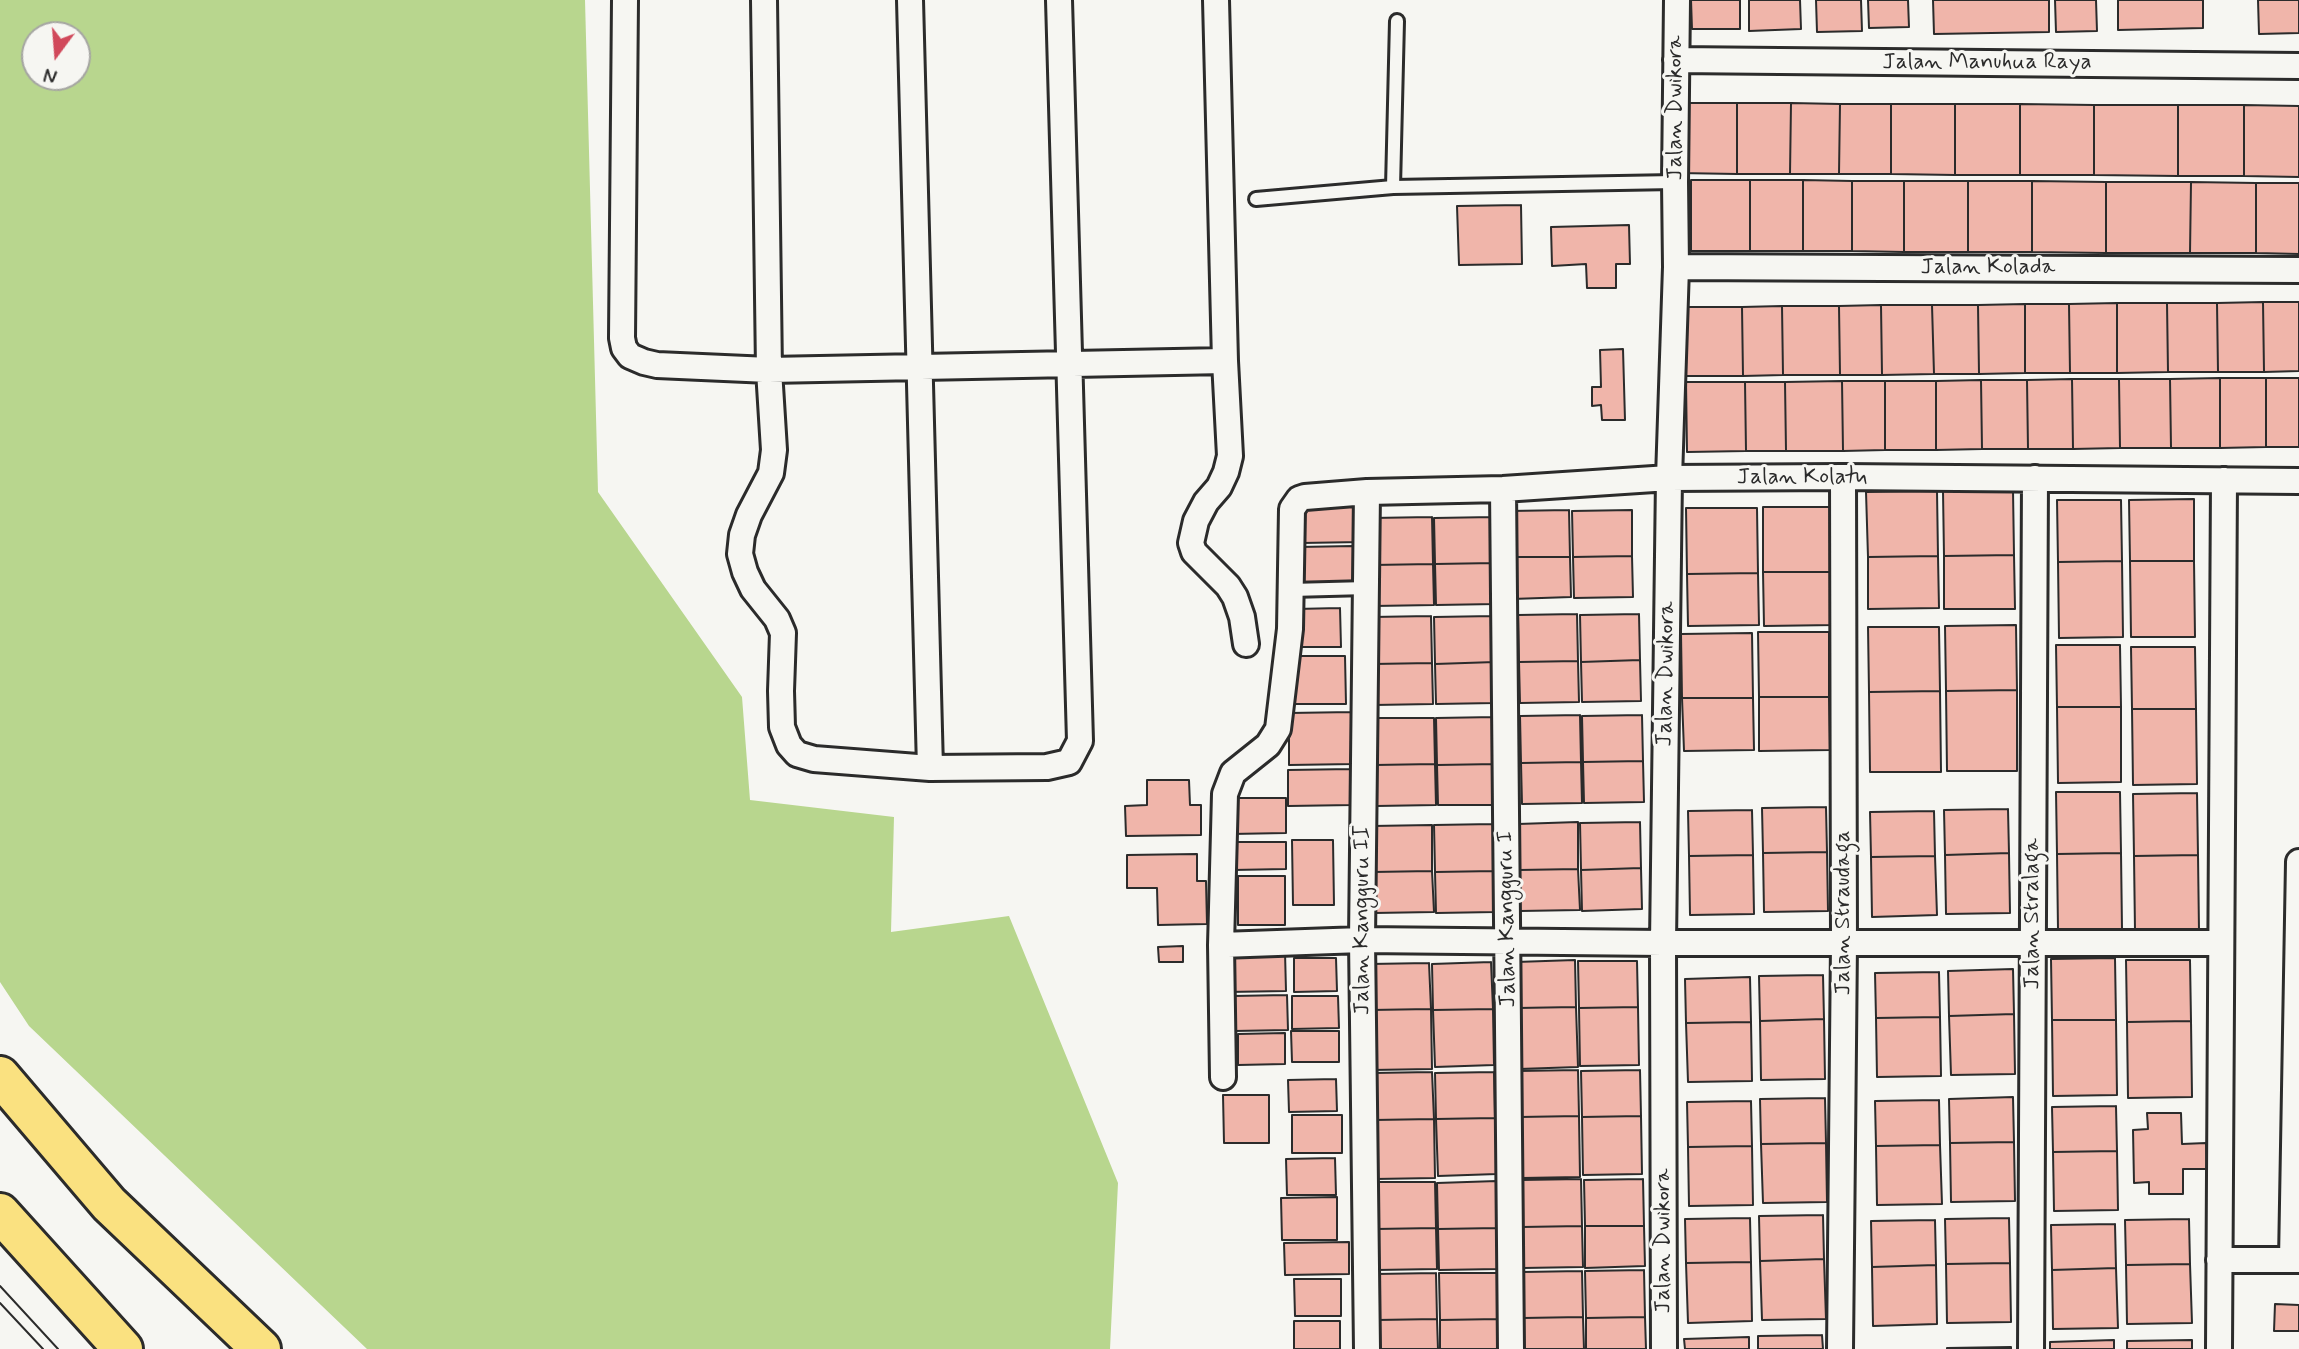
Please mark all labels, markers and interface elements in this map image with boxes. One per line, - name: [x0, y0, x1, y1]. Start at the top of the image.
- north arrow: [21, 21, 91, 91]
- street label: Jalan Dwikora: [1662, 35, 1690, 181]
- street label: Jalan Manuhua Raya: [1882, 49, 2092, 77]
- text: N: [41, 61, 60, 89]
- street label: Jalan Kolada: [1921, 254, 2055, 282]
- street label: Jalan Kolatu: [1737, 464, 1867, 492]
- street label: Jalan Dwikora: [1652, 601, 1682, 747]
- street label: Jalan Kangguru II: [1349, 825, 1377, 1015]
- street label: Jalan Kangguru I: [1493, 830, 1523, 1008]
- street label: Jalan Straudaga: [1830, 831, 1858, 995]
- street label: Jalan Stralaga: [2019, 838, 2047, 990]
- street label: Jalan Dwikora: [1650, 1168, 1678, 1314]

